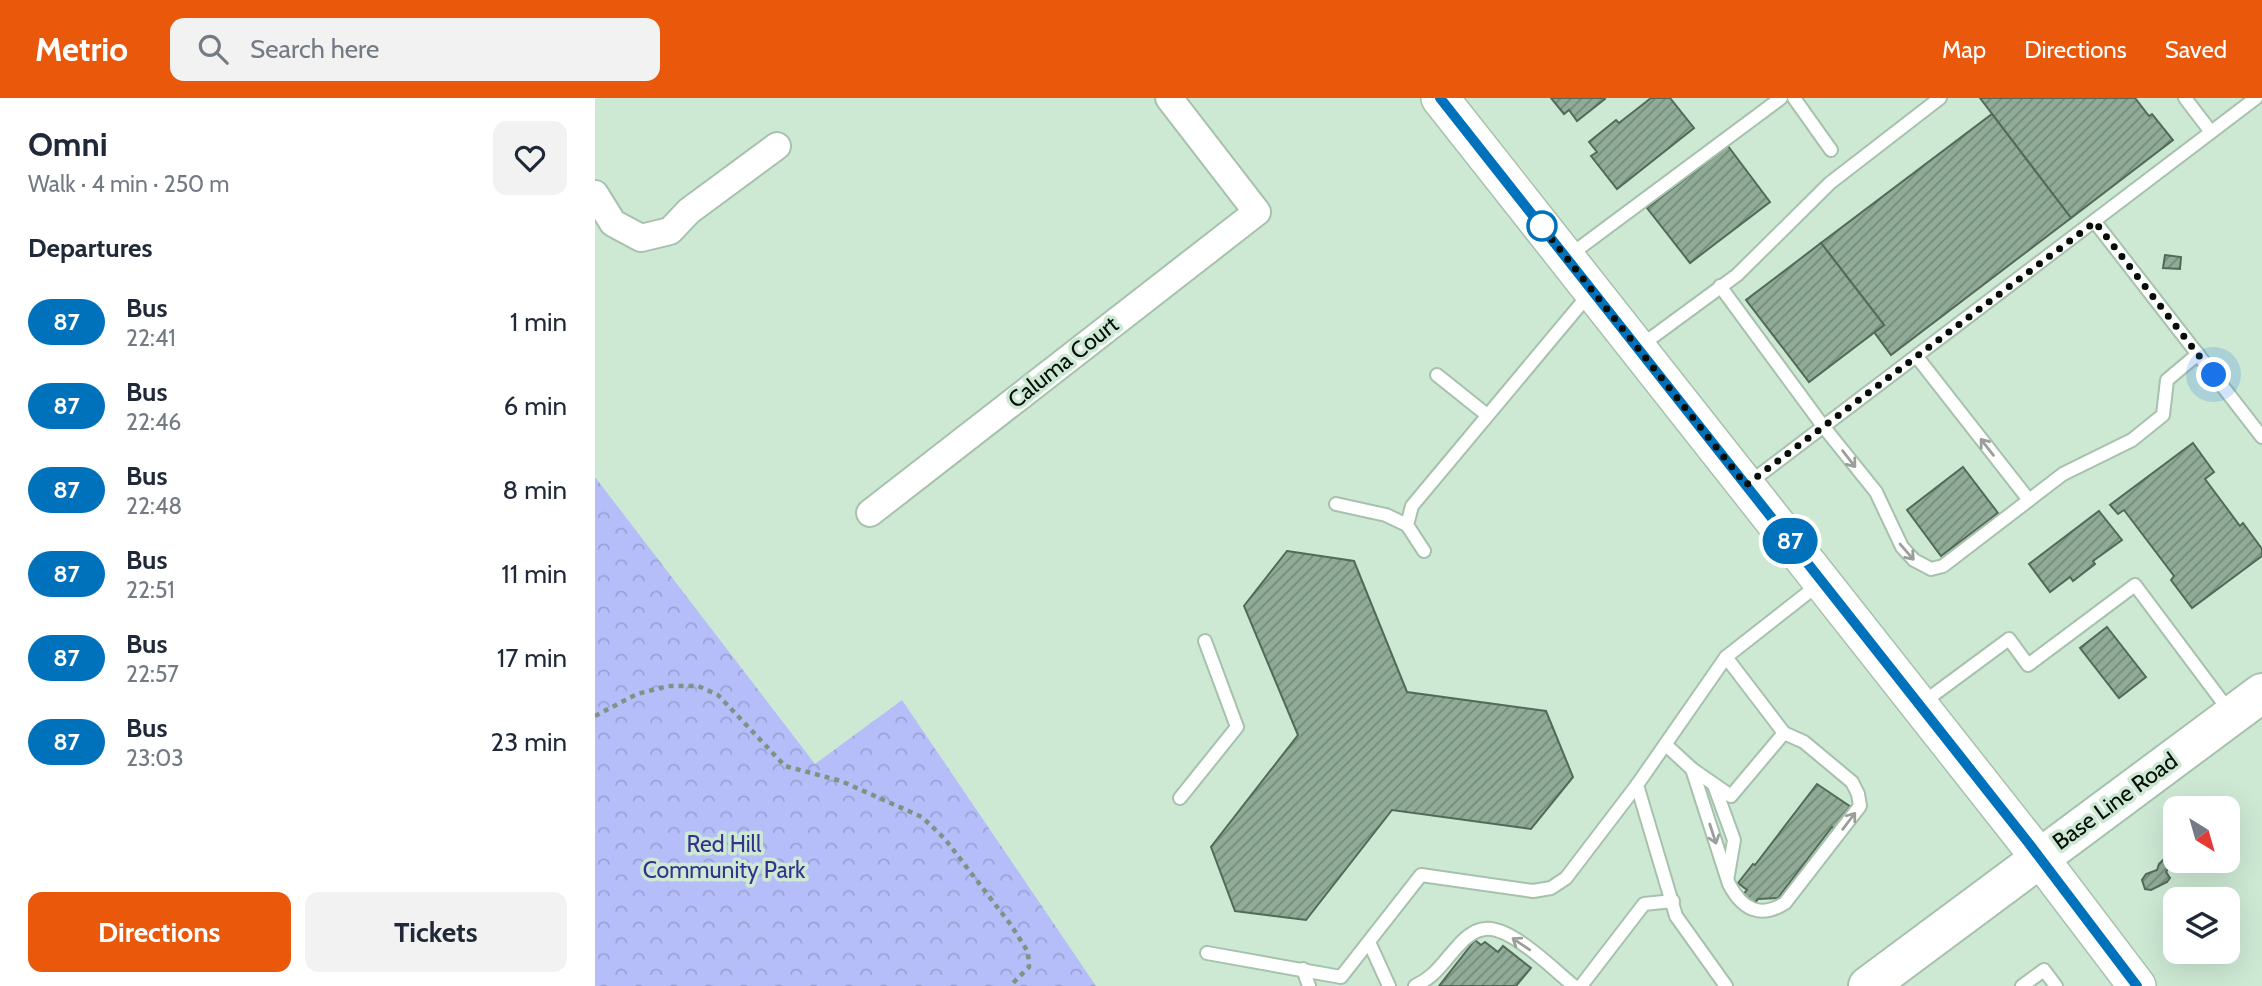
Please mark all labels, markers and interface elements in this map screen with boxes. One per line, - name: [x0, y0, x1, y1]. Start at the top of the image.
- search box: [170, 18, 660, 81]
- text: Metrio: [35, 29, 128, 69]
- icon: search: [194, 30, 232, 68]
- text: Search here: [250, 33, 379, 65]
- text: Map: [1942, 35, 1986, 64]
- text: Directions: [2024, 35, 2127, 64]
- text: Saved: [2165, 35, 2227, 64]
- button: heart: [493, 121, 567, 195]
- text: Omni: [28, 124, 108, 164]
- text: Walk · 4 min · 250 m: [28, 170, 230, 198]
- unlabelled marker: [1527, 211, 1557, 241]
- text: Departures: [28, 232, 152, 264]
- text: Bus: [126, 292, 167, 324]
- text: 1 min: [510, 306, 567, 338]
- text: 87: [53, 307, 80, 336]
- street label: Caluma Court: [1002, 310, 1124, 414]
- text: 22:41: [126, 324, 176, 352]
- your location: [2196, 357, 2231, 392]
- text: Bus: [126, 376, 167, 408]
- text: 6 min: [504, 390, 567, 422]
- text: 87: [53, 391, 80, 420]
- text: 22:46: [126, 408, 181, 436]
- one-way arrow: [1980, 438, 1995, 456]
- one-way arrow: [1842, 450, 1857, 468]
- text: Bus: [126, 460, 167, 492]
- text: 8 min: [503, 474, 567, 506]
- text: 87: [53, 475, 80, 504]
- text: 22:48: [126, 492, 182, 520]
- line badge: 87: [1759, 518, 1821, 564]
- text: 87: [1777, 526, 1803, 555]
- one-way arrow: [1899, 543, 1915, 561]
- text: Bus: [126, 544, 167, 576]
- text: 11 min: [501, 558, 567, 590]
- text: 87: [53, 559, 80, 588]
- text: 22:51: [126, 576, 175, 604]
- text: Bus: [126, 628, 167, 660]
- text: 17 min: [497, 642, 567, 674]
- text: 87: [53, 643, 80, 672]
- text: 22:57: [126, 660, 179, 688]
- text: Bus: [126, 712, 167, 744]
- text: 23 min: [491, 726, 567, 758]
- text: 87: [53, 727, 80, 756]
- text: 23:03: [126, 744, 184, 772]
- street label: Base Line Road: [2047, 746, 2183, 856]
- north arrow: [2163, 796, 2240, 873]
- map controls: [2163, 796, 2240, 964]
- one-way arrow: [1842, 812, 1856, 831]
- one-way arrow: [1707, 823, 1720, 845]
- park label: Red Hill Community Park: [643, 830, 806, 884]
- button: layers: [2163, 887, 2240, 964]
- button: Directions: [28, 892, 291, 972]
- button: Tickets: [305, 892, 567, 972]
- one-way arrow: [1512, 936, 1531, 951]

